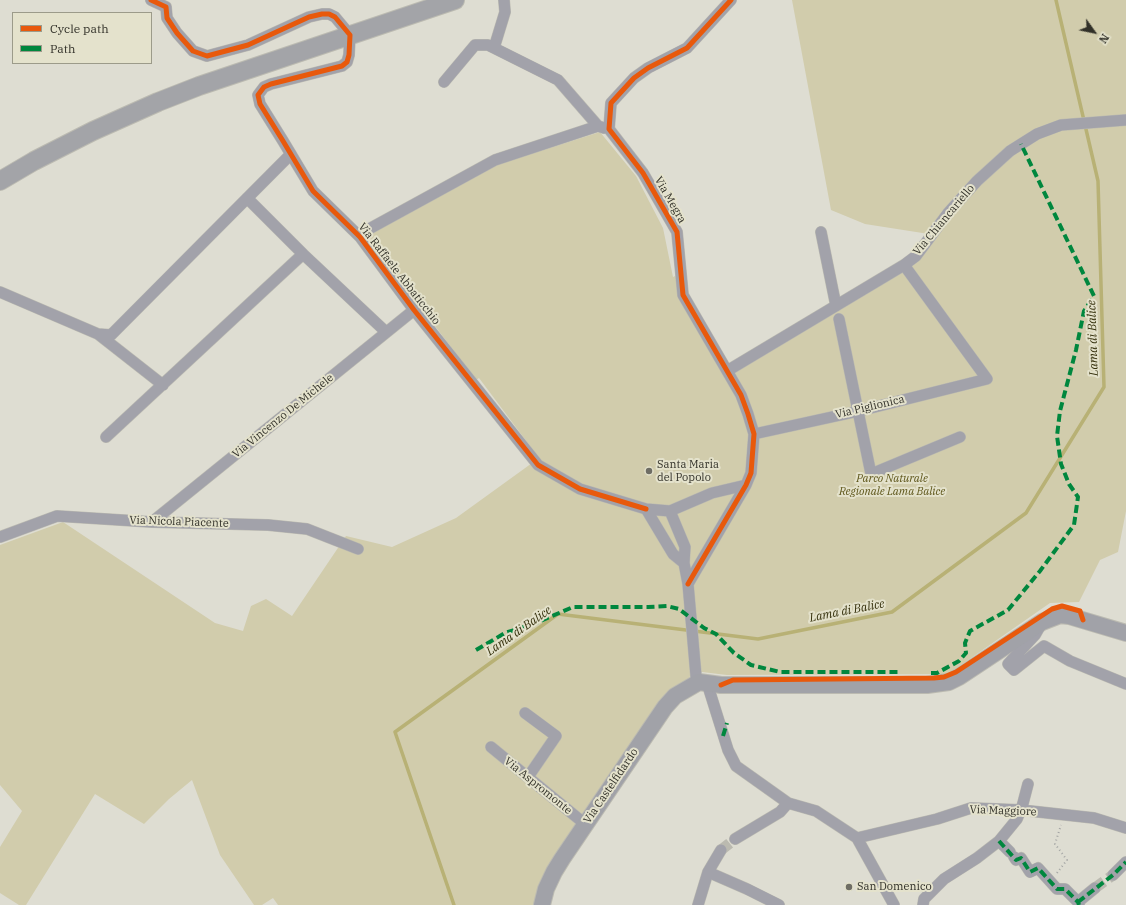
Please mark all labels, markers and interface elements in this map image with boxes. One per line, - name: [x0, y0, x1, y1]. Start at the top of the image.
- legend: [12, 12, 152, 64]
- north arrow: [1074, 12, 1114, 52]
- text: Cycle path: [50, 21, 109, 36]
- text: N: [1096, 31, 1112, 46]
- text: Path: [50, 41, 75, 56]
- street label: Via Megra: [651, 174, 689, 226]
- street label: Via Chiancariello: [911, 182, 977, 258]
- street label: Via Raffaele Abbaticchio: [355, 221, 443, 327]
- water label: Lama di Balice: [1084, 300, 1102, 376]
- street label: Via Vincenzo De Michele: [230, 371, 336, 461]
- street label: Via Piglionica: [834, 393, 906, 421]
- place label: Santa Maria del Popolo: [657, 458, 719, 484]
- marker: Santa Maria del Popolo: [644, 466, 654, 476]
- park label: Parco Naturale Regionale Lama Balice: [839, 472, 945, 498]
- street label: Via Nicola Piacente: [129, 514, 229, 530]
- water label: Lama di Balice: [808, 597, 886, 625]
- water label: Lama di Balice: [484, 603, 554, 659]
- street label: Via Castelfidardo: [581, 746, 641, 826]
- street label: Via Aspromonte: [501, 755, 575, 817]
- street label: Via Maggiore: [969, 803, 1037, 819]
- place label: San Domenico: [857, 880, 932, 894]
- marker: San Domenico: [844, 882, 854, 892]

